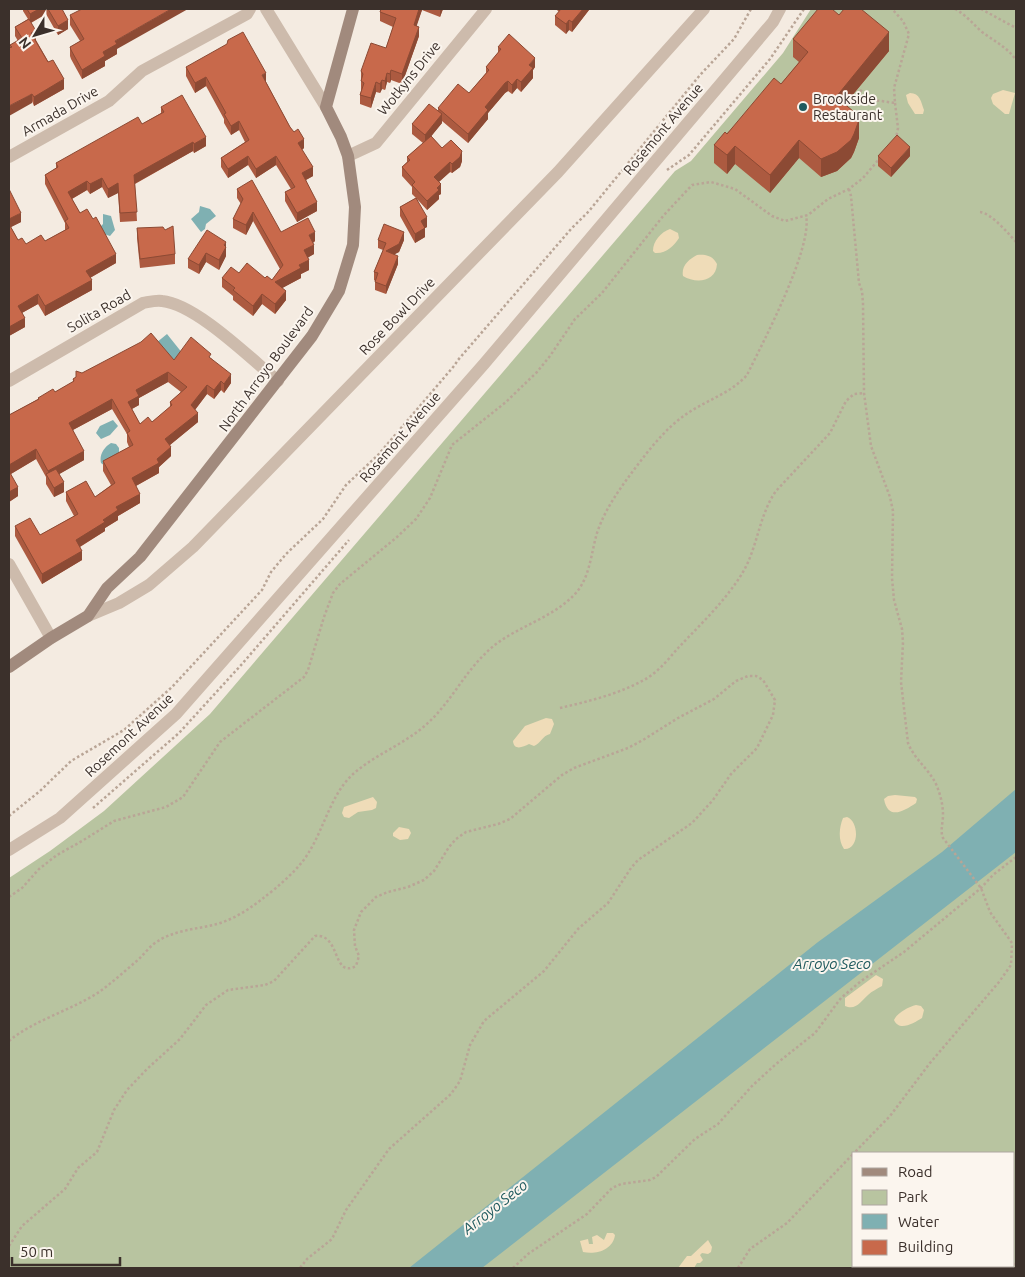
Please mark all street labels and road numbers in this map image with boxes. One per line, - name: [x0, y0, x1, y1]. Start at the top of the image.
- street label: Wotkyns Drive: [374, 38, 444, 118]
- street label: Rosemont Avenue: [620, 80, 706, 178]
- street label: Armada Drive: [19, 83, 101, 139]
- street label: Rose Bowl Drive: [356, 274, 438, 358]
- street label: Solita Road: [64, 286, 134, 336]
- street label: North Arroyo Boulevard: [215, 304, 317, 434]
- street label: Rosemont Avenue: [356, 388, 444, 486]
- street label: Rosemont Avenue: [82, 690, 176, 780]

